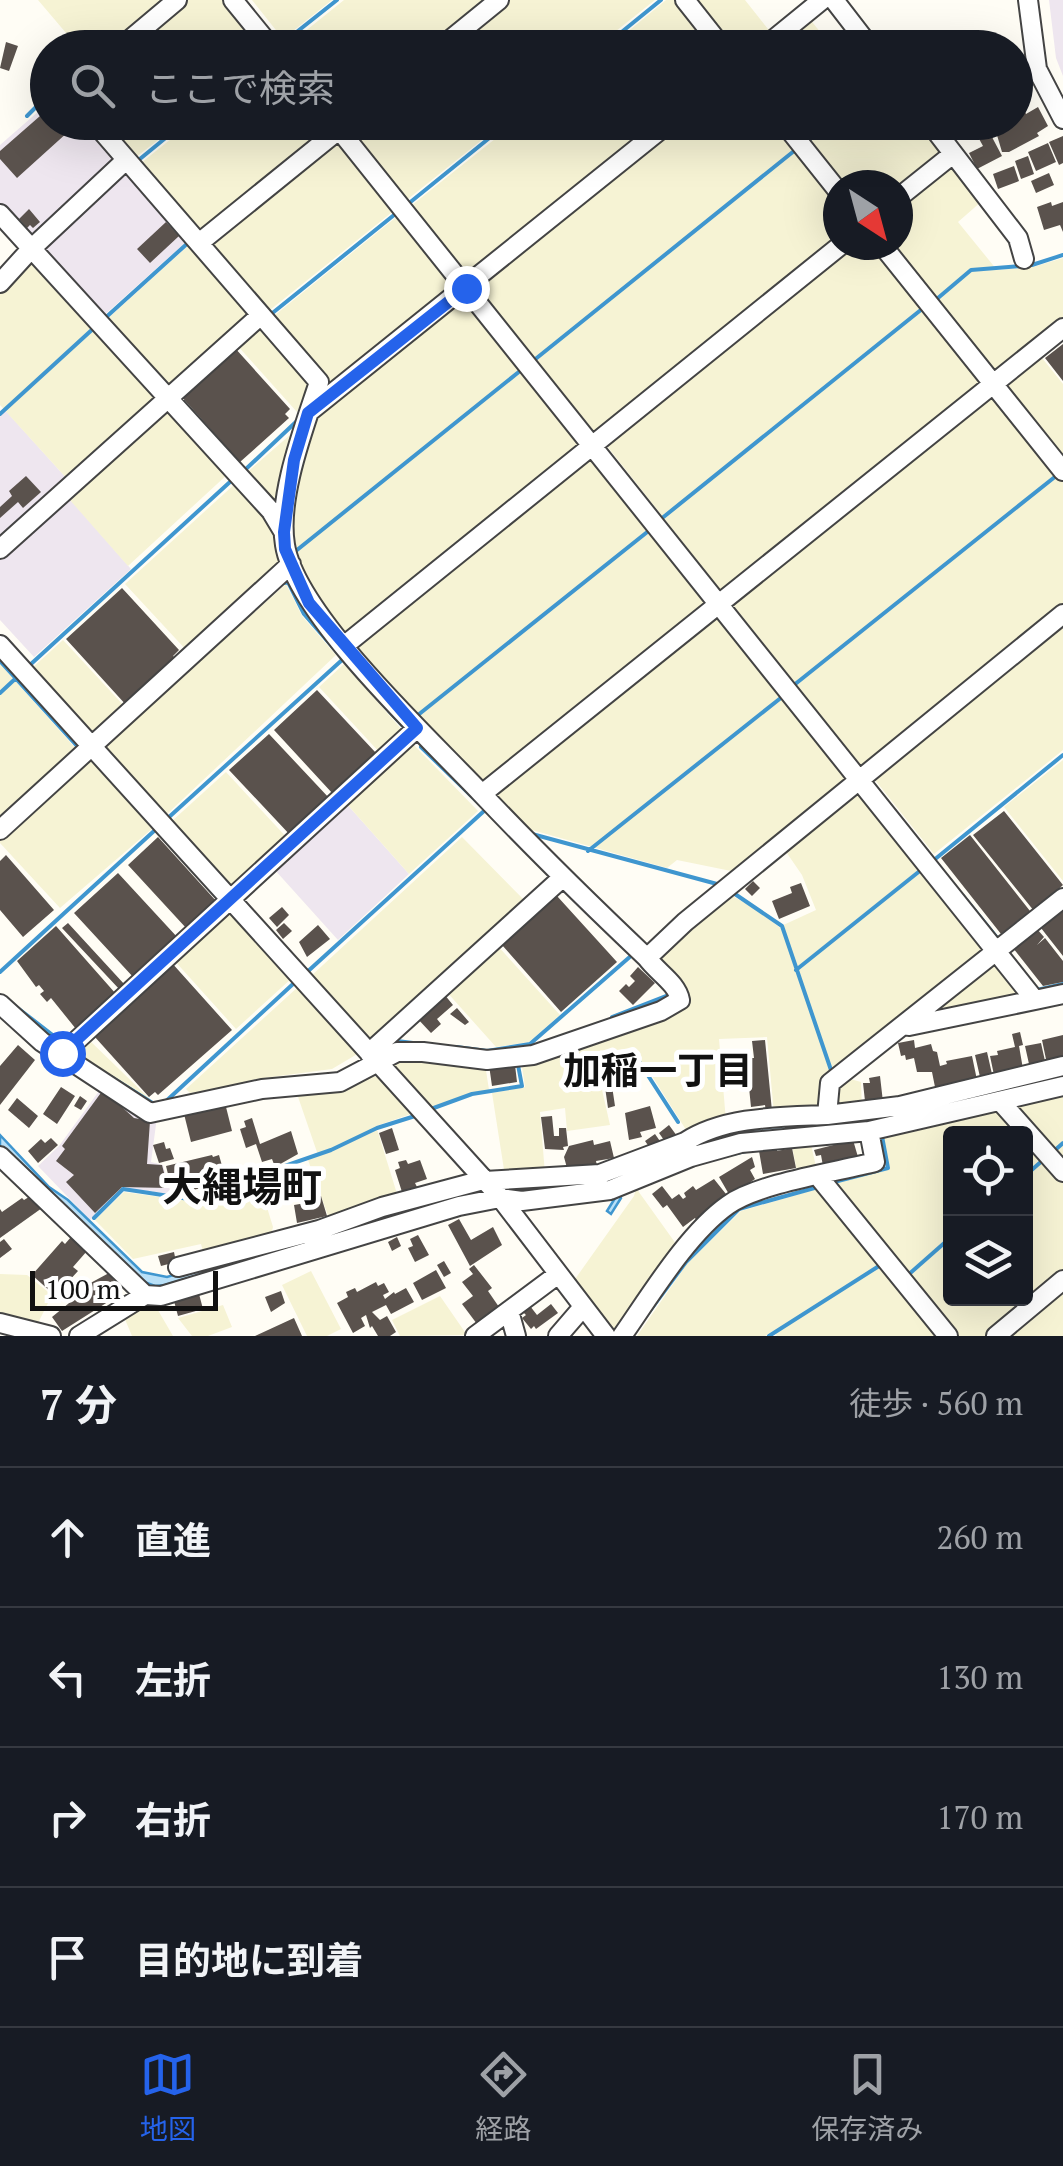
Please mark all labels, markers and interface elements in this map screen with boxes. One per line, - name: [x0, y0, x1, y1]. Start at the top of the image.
- search box: [30, 30, 1033, 140]
- icon: search: [65, 58, 120, 113]
- text: ここで検索: [145, 63, 335, 113]
- north arrow: [823, 170, 913, 260]
- route end: [444, 266, 490, 312]
- route start: [40, 1031, 86, 1077]
- district label: 加稲一丁目: [563, 1045, 753, 1095]
- map controls: [943, 1126, 1033, 1306]
- button: locate: [943, 1126, 1033, 1216]
- district label: 大縄場町: [162, 1159, 322, 1212]
- button: layers: [943, 1216, 1033, 1306]
- scale bar: [30, 1266, 218, 1310]
- text: 100 m: [45, 1270, 121, 1307]
- text: 7 分: [40, 1376, 117, 1432]
- text: 徒歩 · 560 m: [849, 1382, 1023, 1424]
- icon: ahead: [40, 1510, 95, 1565]
- text: 直進: [135, 1515, 211, 1565]
- text: 260 m: [936, 1516, 1023, 1558]
- icon: left: [40, 1650, 95, 1705]
- text: 左折: [135, 1655, 211, 1705]
- text: 130 m: [936, 1656, 1023, 1698]
- icon: right: [40, 1790, 95, 1845]
- text: 右折: [135, 1795, 211, 1845]
- text: 170 m: [936, 1796, 1023, 1838]
- icon: arrive: [40, 1930, 95, 1985]
- text: 目的地に到着: [135, 1935, 363, 1985]
- tab: 地図: [140, 2047, 196, 2147]
- tab: 経路: [475, 2047, 531, 2147]
- tab: 保存済み: [811, 2047, 923, 2147]

